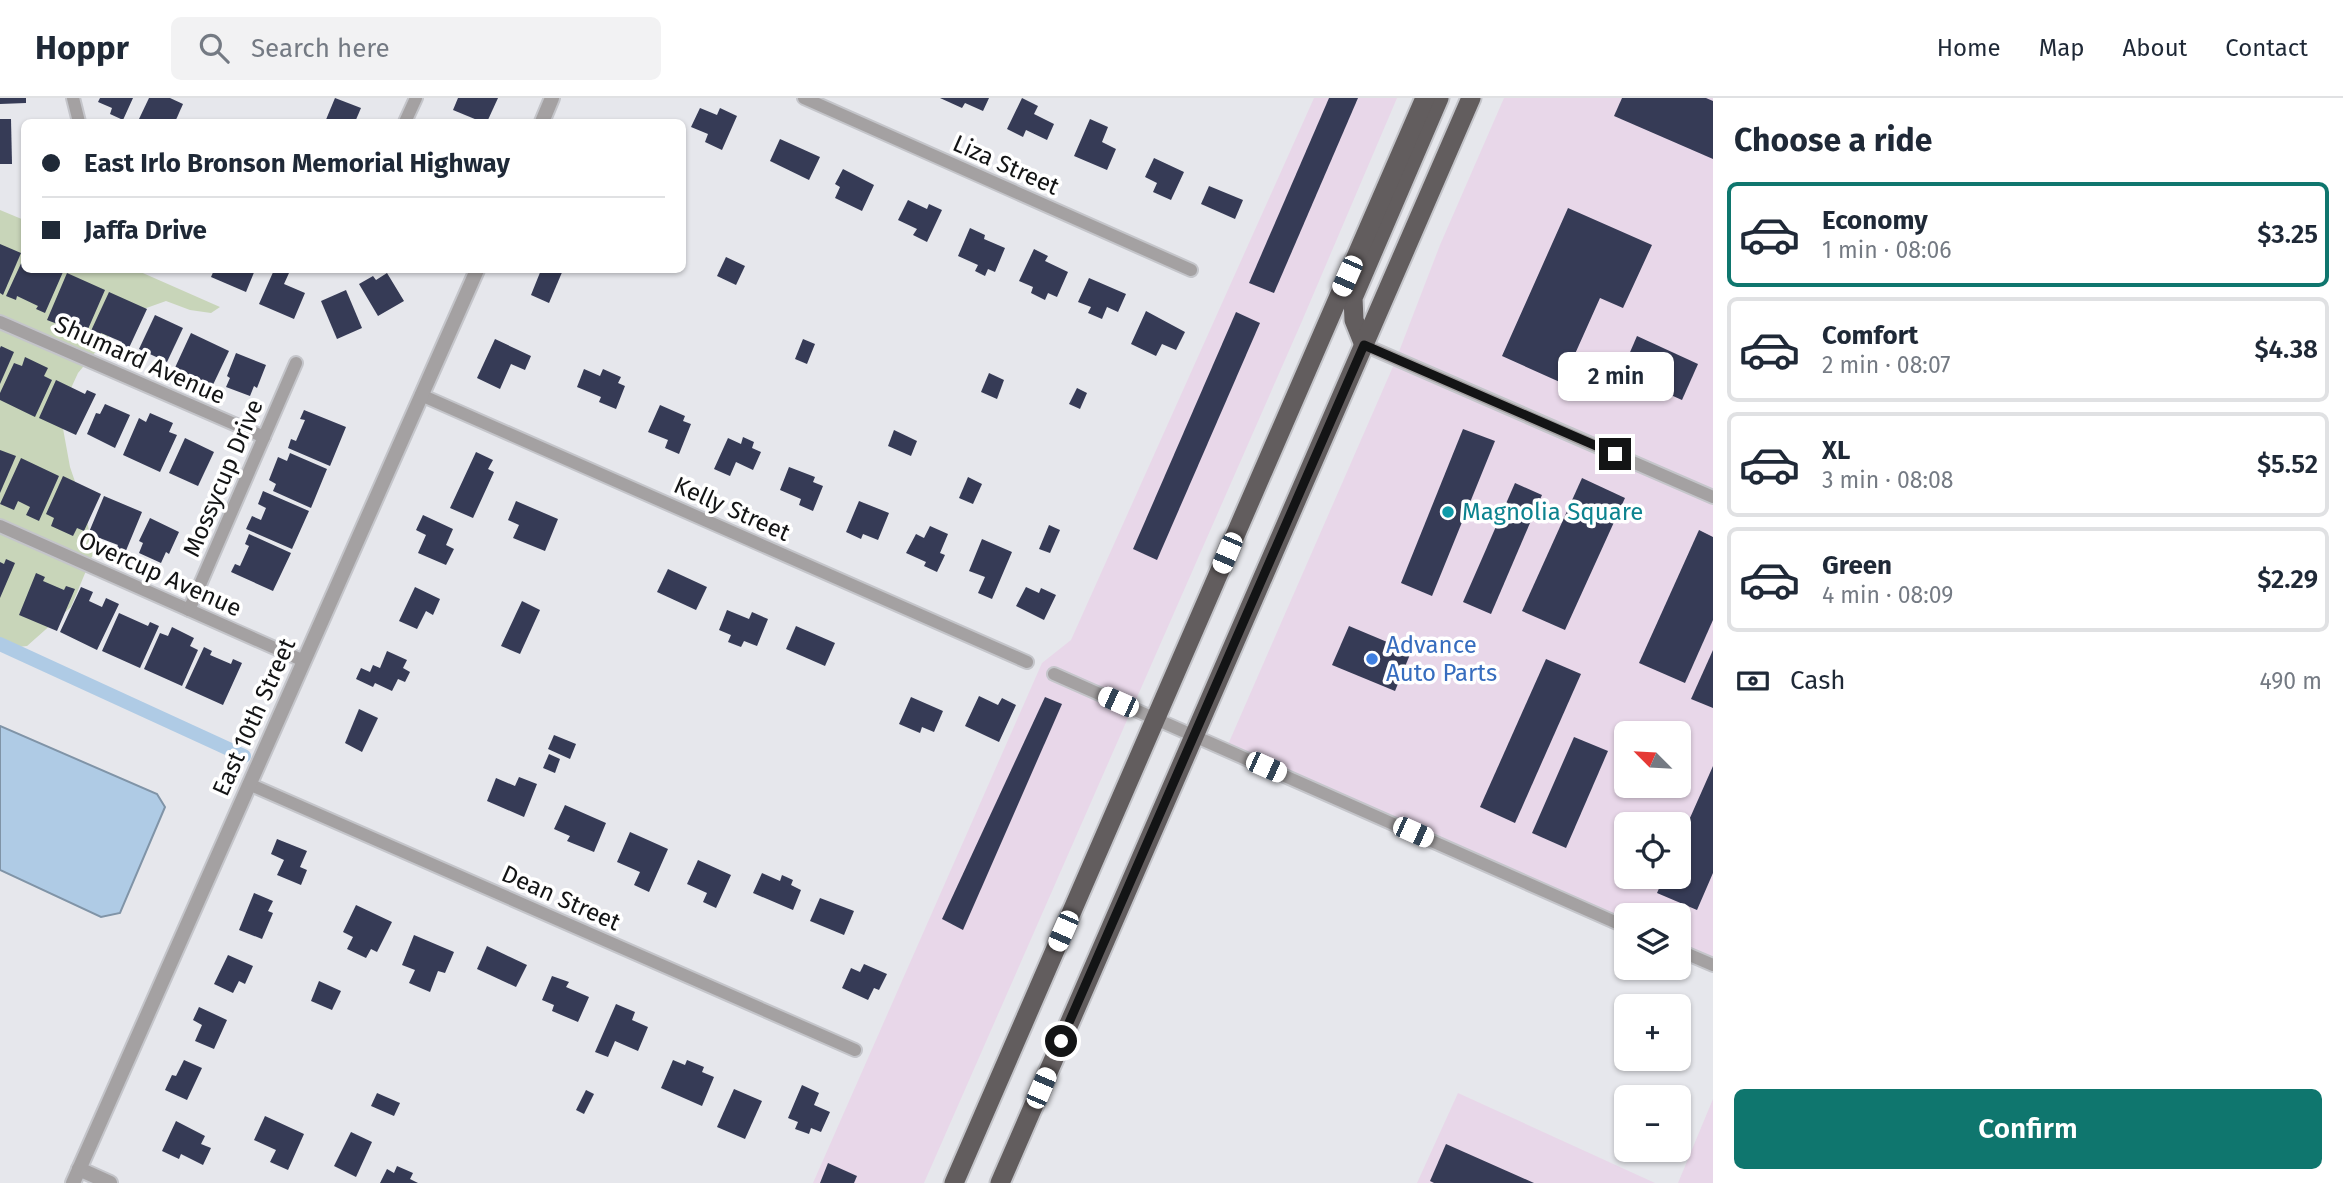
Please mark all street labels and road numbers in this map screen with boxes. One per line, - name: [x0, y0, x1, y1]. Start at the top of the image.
- street label: Liza Street: [949, 129, 1064, 201]
- street label: Shumard Avenue: [50, 310, 230, 410]
- street label: Mossycup Drive: [177, 395, 269, 561]
- street label: Kelly Street: [670, 471, 795, 547]
- street label: Overcup Avenue: [74, 526, 246, 622]
- street label: East 10th Street: [207, 634, 301, 800]
- street label: Dean Street: [497, 859, 625, 937]

